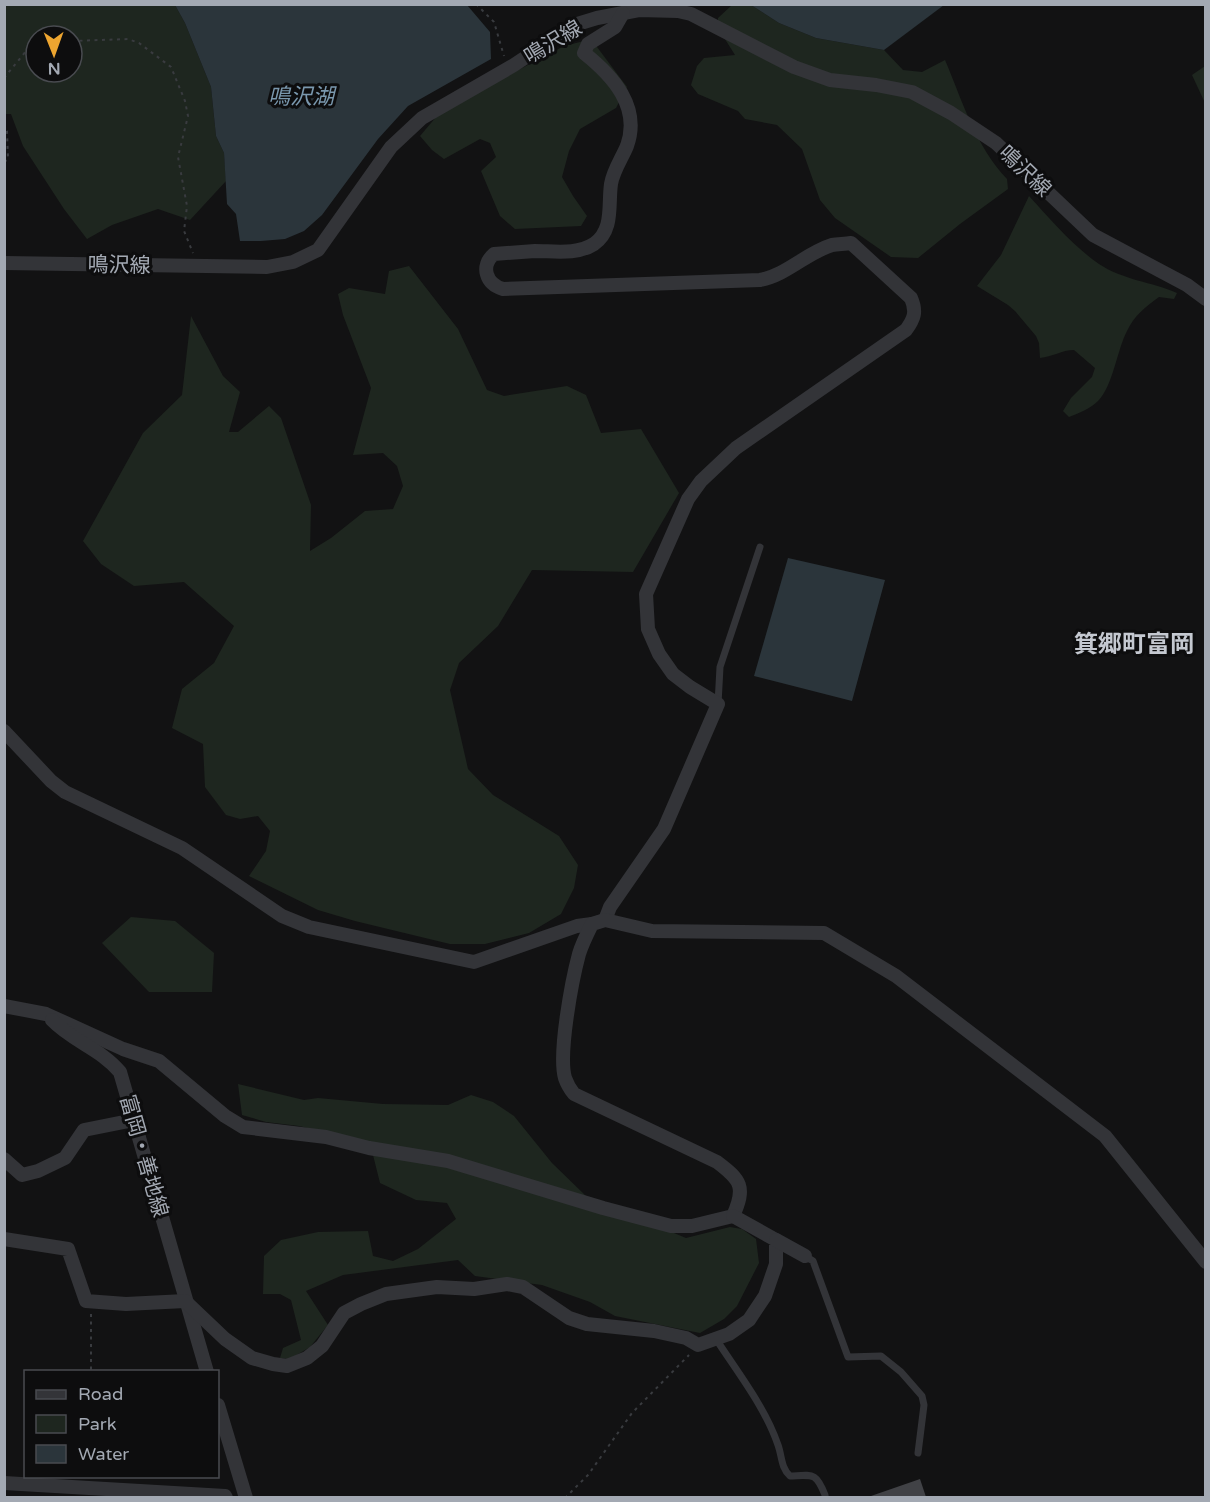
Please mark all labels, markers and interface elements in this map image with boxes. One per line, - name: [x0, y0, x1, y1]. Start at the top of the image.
- street label: 鳴沢線: [520, 15, 587, 69]
- north arrow: [24, 24, 84, 84]
- text: N: [48, 58, 61, 78]
- water label: 鳴沢湖: [268, 84, 337, 110]
- street label: 鳴沢線: [993, 140, 1056, 202]
- street label: 鳴沢線: [87, 252, 151, 279]
- district label: 箕郷町富岡: [1074, 630, 1194, 659]
- street label: 富岡・善地線: [114, 1092, 173, 1220]
- legend: [24, 1370, 219, 1478]
- text: Road: [78, 1383, 123, 1405]
- text: Park: [78, 1413, 117, 1435]
- text: Water: [78, 1443, 129, 1465]

